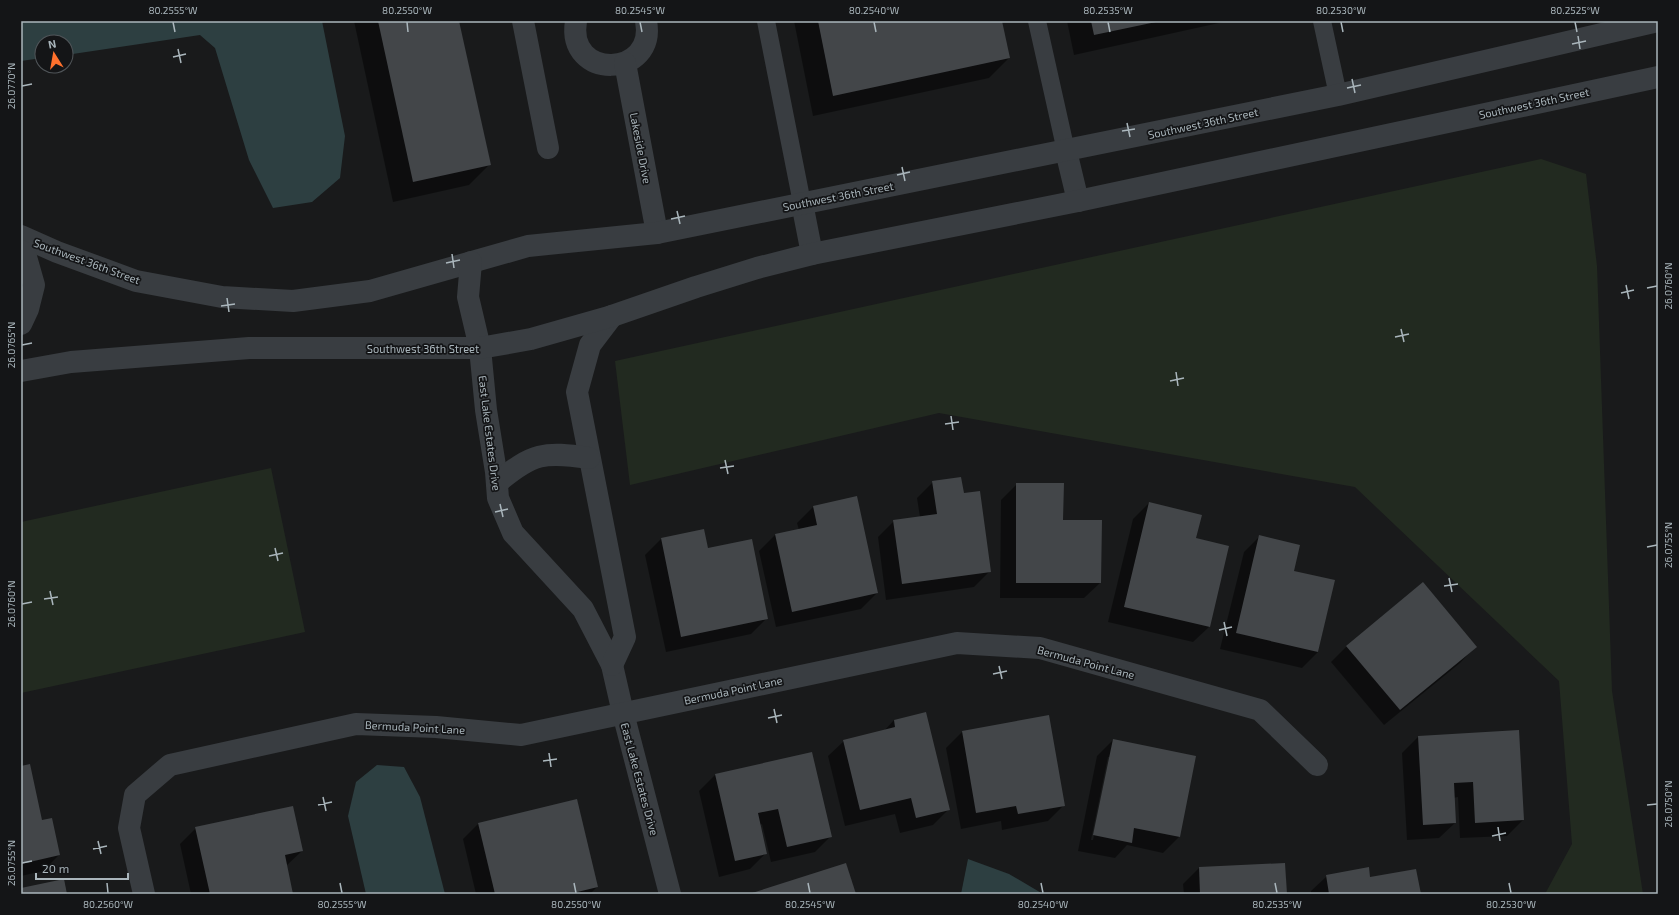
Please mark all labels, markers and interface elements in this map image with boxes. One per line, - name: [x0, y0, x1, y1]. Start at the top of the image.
- text: 80.2555°W: [148, 4, 198, 16]
- text: 80.2550°W: [382, 4, 432, 16]
- text: 80.2545°W: [615, 4, 666, 16]
- text: 80.2540°W: [849, 4, 900, 16]
- text: 80.2535°W: [1083, 4, 1133, 16]
- text: 80.2530°W: [1316, 4, 1367, 16]
- text: 80.2525°W: [1550, 4, 1600, 16]
- north arrow: [34, 34, 74, 74]
- text: N: [47, 37, 57, 51]
- text: 26.0770°N: [5, 63, 17, 109]
- street label: Southwest 36th Street: [1478, 85, 1590, 121]
- street label: Southwest 36th Street: [1147, 105, 1259, 141]
- street label: Lakeside Drive: [628, 111, 654, 185]
- street label: Southwest 36th Street: [782, 179, 894, 213]
- street label: Southwest 36th Street: [32, 236, 142, 286]
- text: 26.0760°N: [1662, 262, 1674, 310]
- text: 26.0765°N: [5, 322, 17, 368]
- street label: Southwest 36th Street: [367, 342, 479, 355]
- street label: East Lake Estates Drive: [476, 375, 504, 492]
- text: 26.0755°N: [1662, 522, 1674, 568]
- text: 26.0760°N: [5, 580, 17, 628]
- street label: Bermuda Point Lane: [1036, 643, 1136, 681]
- street label: Bermuda Point Lane: [683, 673, 783, 707]
- street label: Bermuda Point Lane: [365, 718, 465, 736]
- street label: East Lake Estates Drive: [619, 721, 661, 837]
- text: 26.0750°N: [1662, 781, 1674, 827]
- text: 26.0755°N: [5, 840, 17, 886]
- scale bar: [36, 855, 128, 881]
- text: 20 m: [42, 861, 69, 875]
- text: 80.2560°W: [83, 898, 134, 910]
- text: 80.2555°W: [317, 898, 367, 910]
- text: 80.2550°W: [551, 898, 601, 910]
- text: 80.2545°W: [785, 898, 836, 910]
- text: 80.2540°W: [1018, 898, 1069, 910]
- text: 80.2535°W: [1252, 898, 1302, 910]
- text: 80.2530°W: [1486, 898, 1537, 910]

